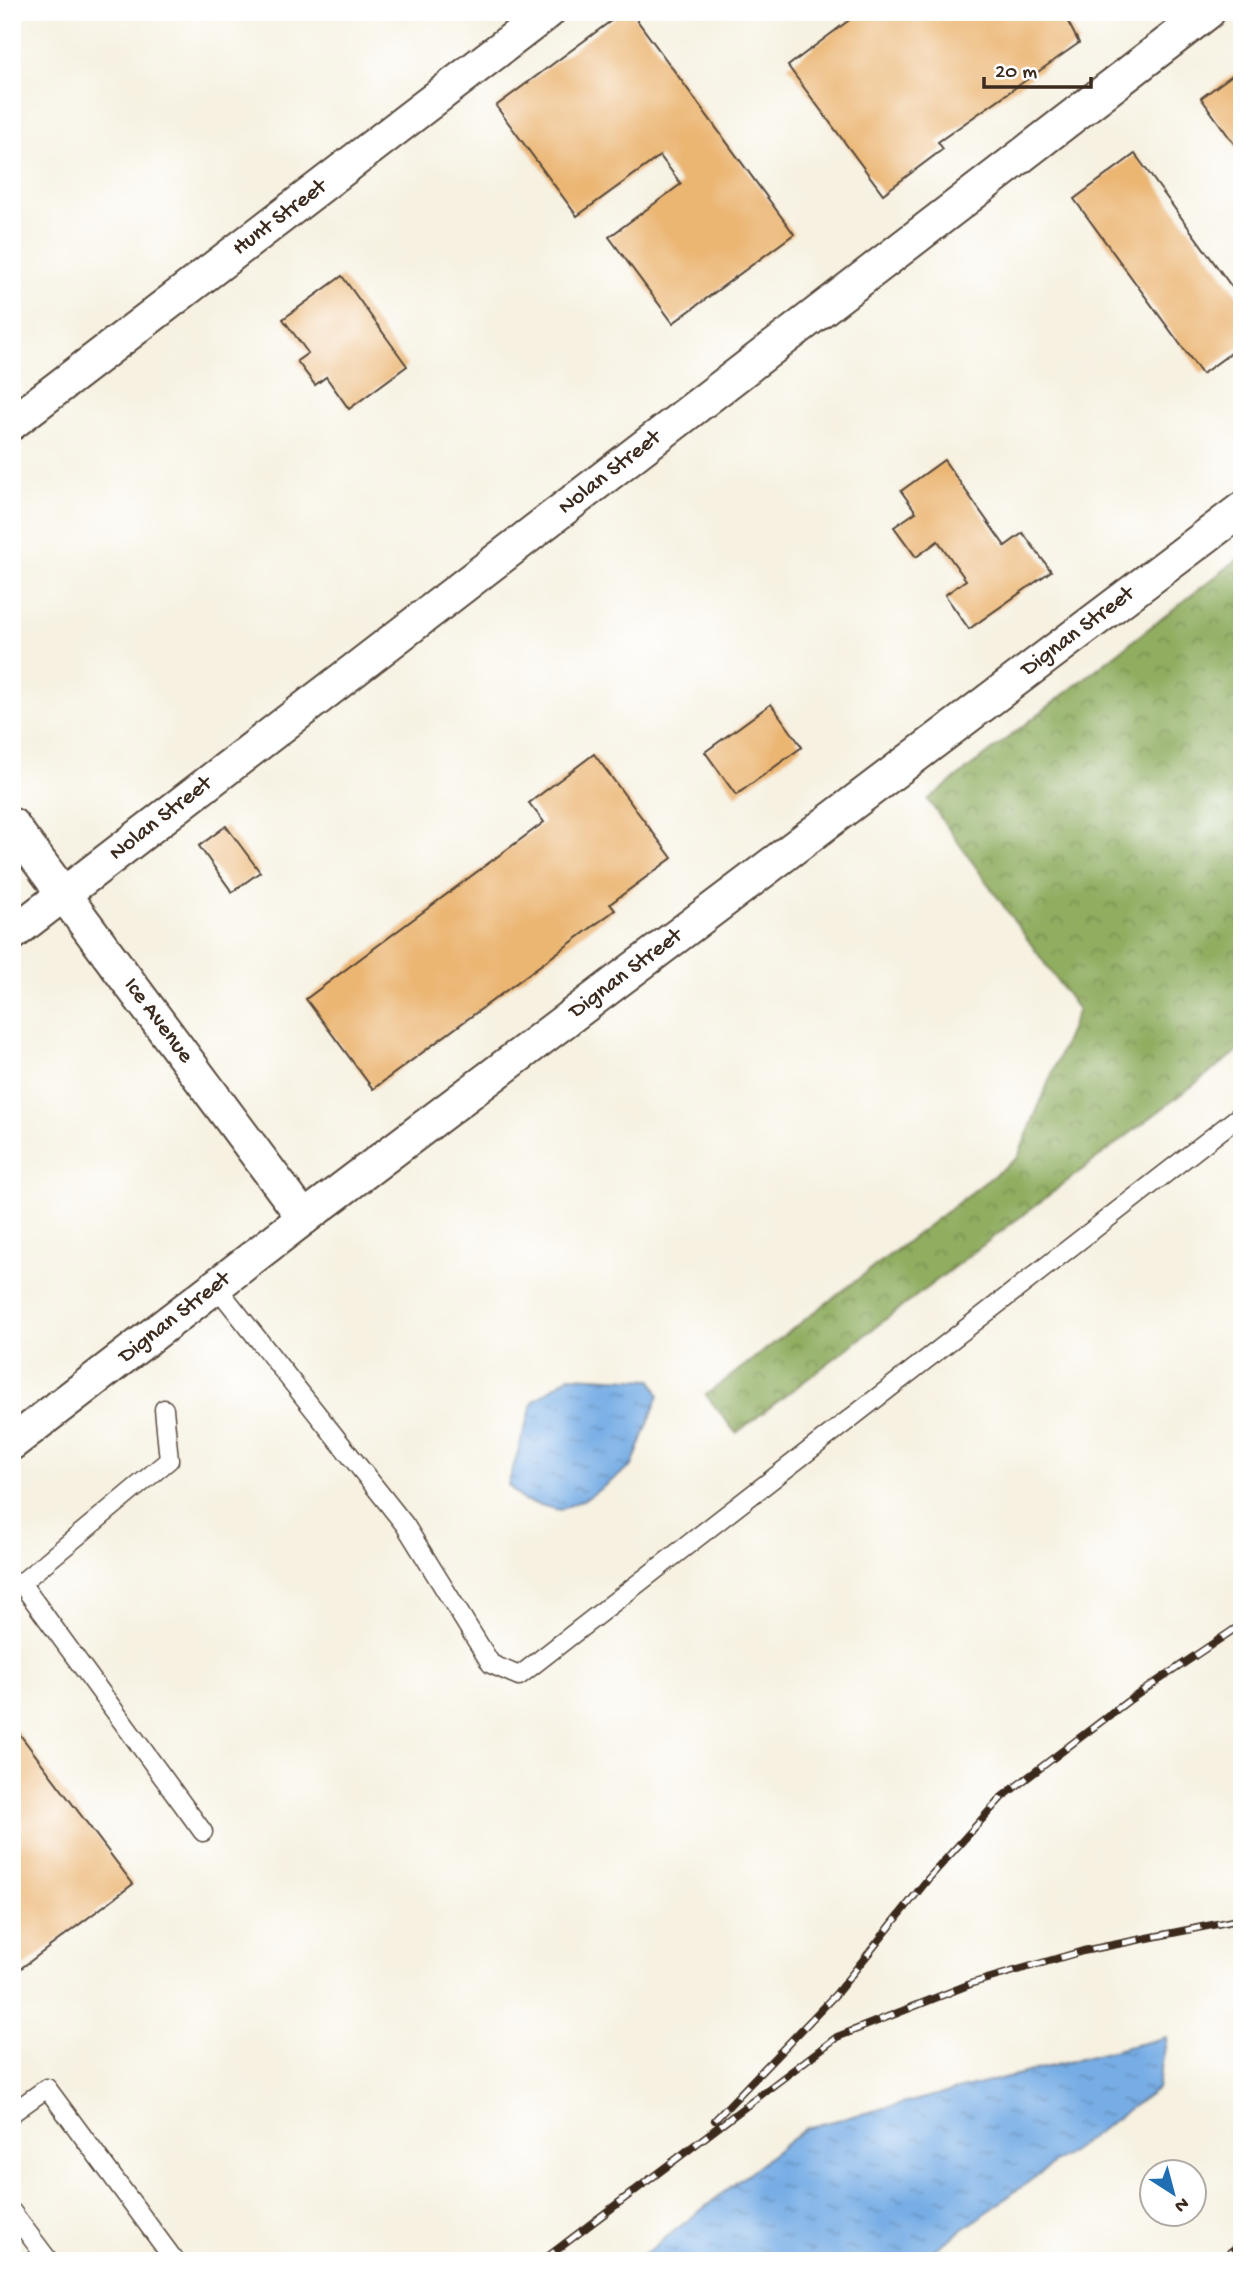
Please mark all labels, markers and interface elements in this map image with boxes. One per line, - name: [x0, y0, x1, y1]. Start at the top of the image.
- scale bar: [984, 46, 1091, 90]
- text: 20 m: [995, 61, 1037, 86]
- street label: Hunt Street: [228, 173, 334, 262]
- street label: Nolan Street: [553, 424, 668, 521]
- street label: Dignan Street: [1015, 580, 1141, 684]
- street label: Nolan Street: [104, 770, 219, 867]
- street label: Dignan Street: [563, 922, 689, 1026]
- street label: Ice Avenue: [117, 973, 200, 1070]
- street label: Dignan Street: [112, 1265, 238, 1371]
- north arrow: [1138, 2158, 1208, 2228]
- text: N: [1169, 2191, 1193, 2217]

